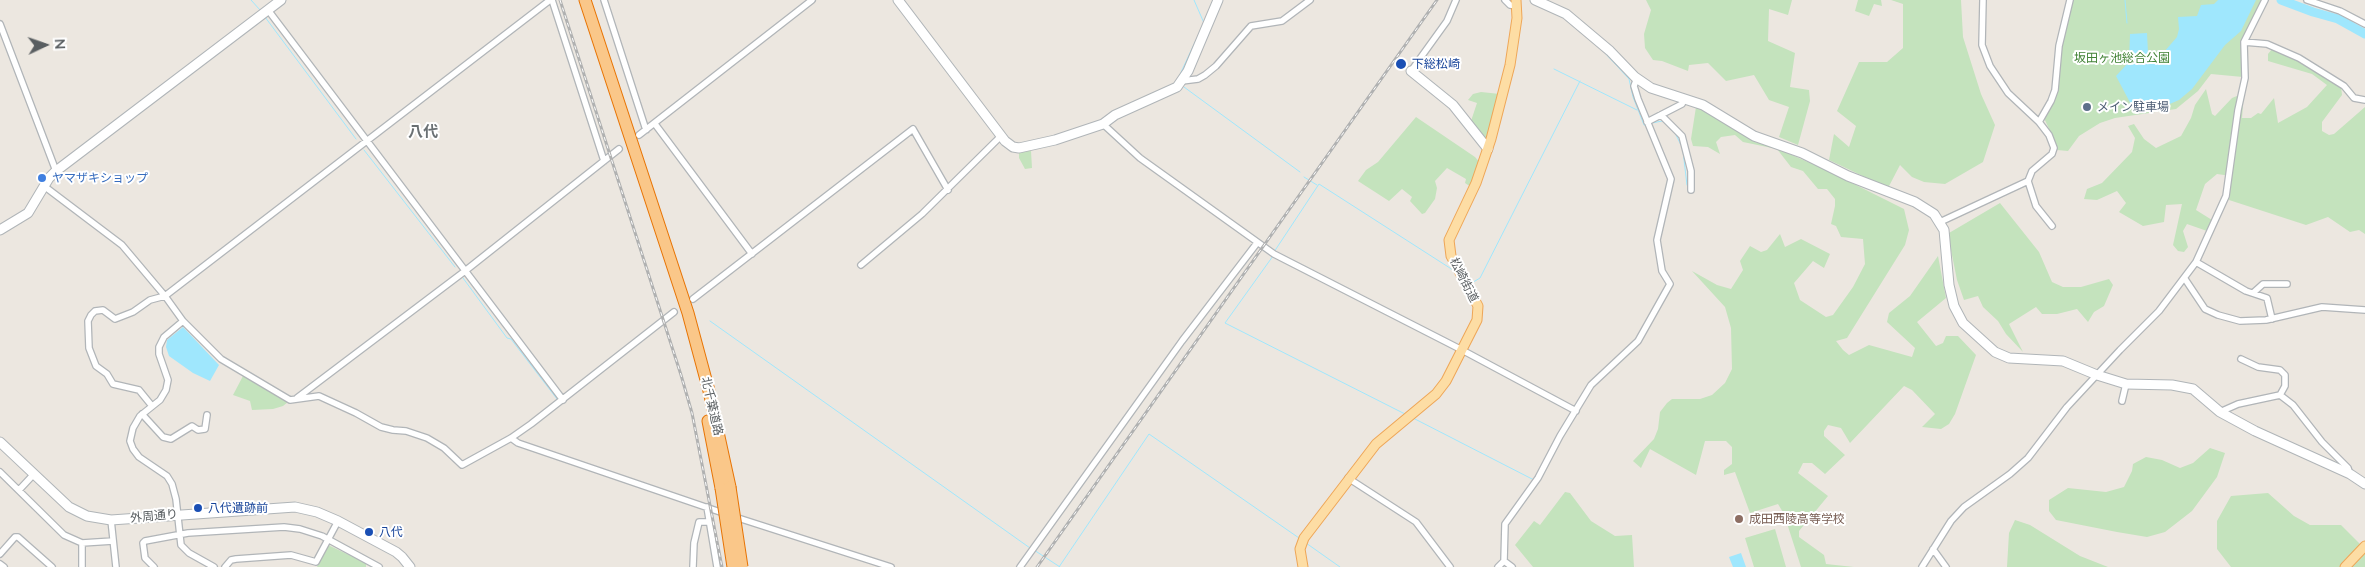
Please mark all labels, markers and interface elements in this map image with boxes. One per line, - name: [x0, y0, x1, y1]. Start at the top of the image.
- north arrow: [20, 20, 70, 70]
- text: N: [52, 38, 69, 50]
- park label: 坂田ヶ池総合公園: [2074, 51, 2170, 65]
- marker: 下総松崎: [1394, 57, 1408, 71]
- place label: 下総松崎: [1412, 57, 1460, 71]
- place label: メイン駐車場: [2097, 100, 2169, 114]
- marker: メイン駐車場: [2081, 101, 2093, 113]
- district label: 八代: [408, 123, 438, 141]
- place label: ヤマザキショップ: [52, 171, 148, 185]
- marker: ヤマザキショップ: [36, 172, 48, 184]
- street label: 松崎街道: [1447, 255, 1481, 305]
- street label: 北千葉道路: [698, 375, 726, 437]
- place label: 八代遺跡前: [208, 501, 268, 515]
- marker: 八代遺跡前: [192, 502, 204, 514]
- street label: 外周通り: [129, 507, 179, 525]
- place label: 成田西陵高等学校: [1749, 512, 1845, 526]
- marker: 成田西陵高等学校: [1733, 513, 1745, 525]
- place label: 八代: [379, 525, 403, 539]
- marker: 八代: [363, 526, 375, 538]

